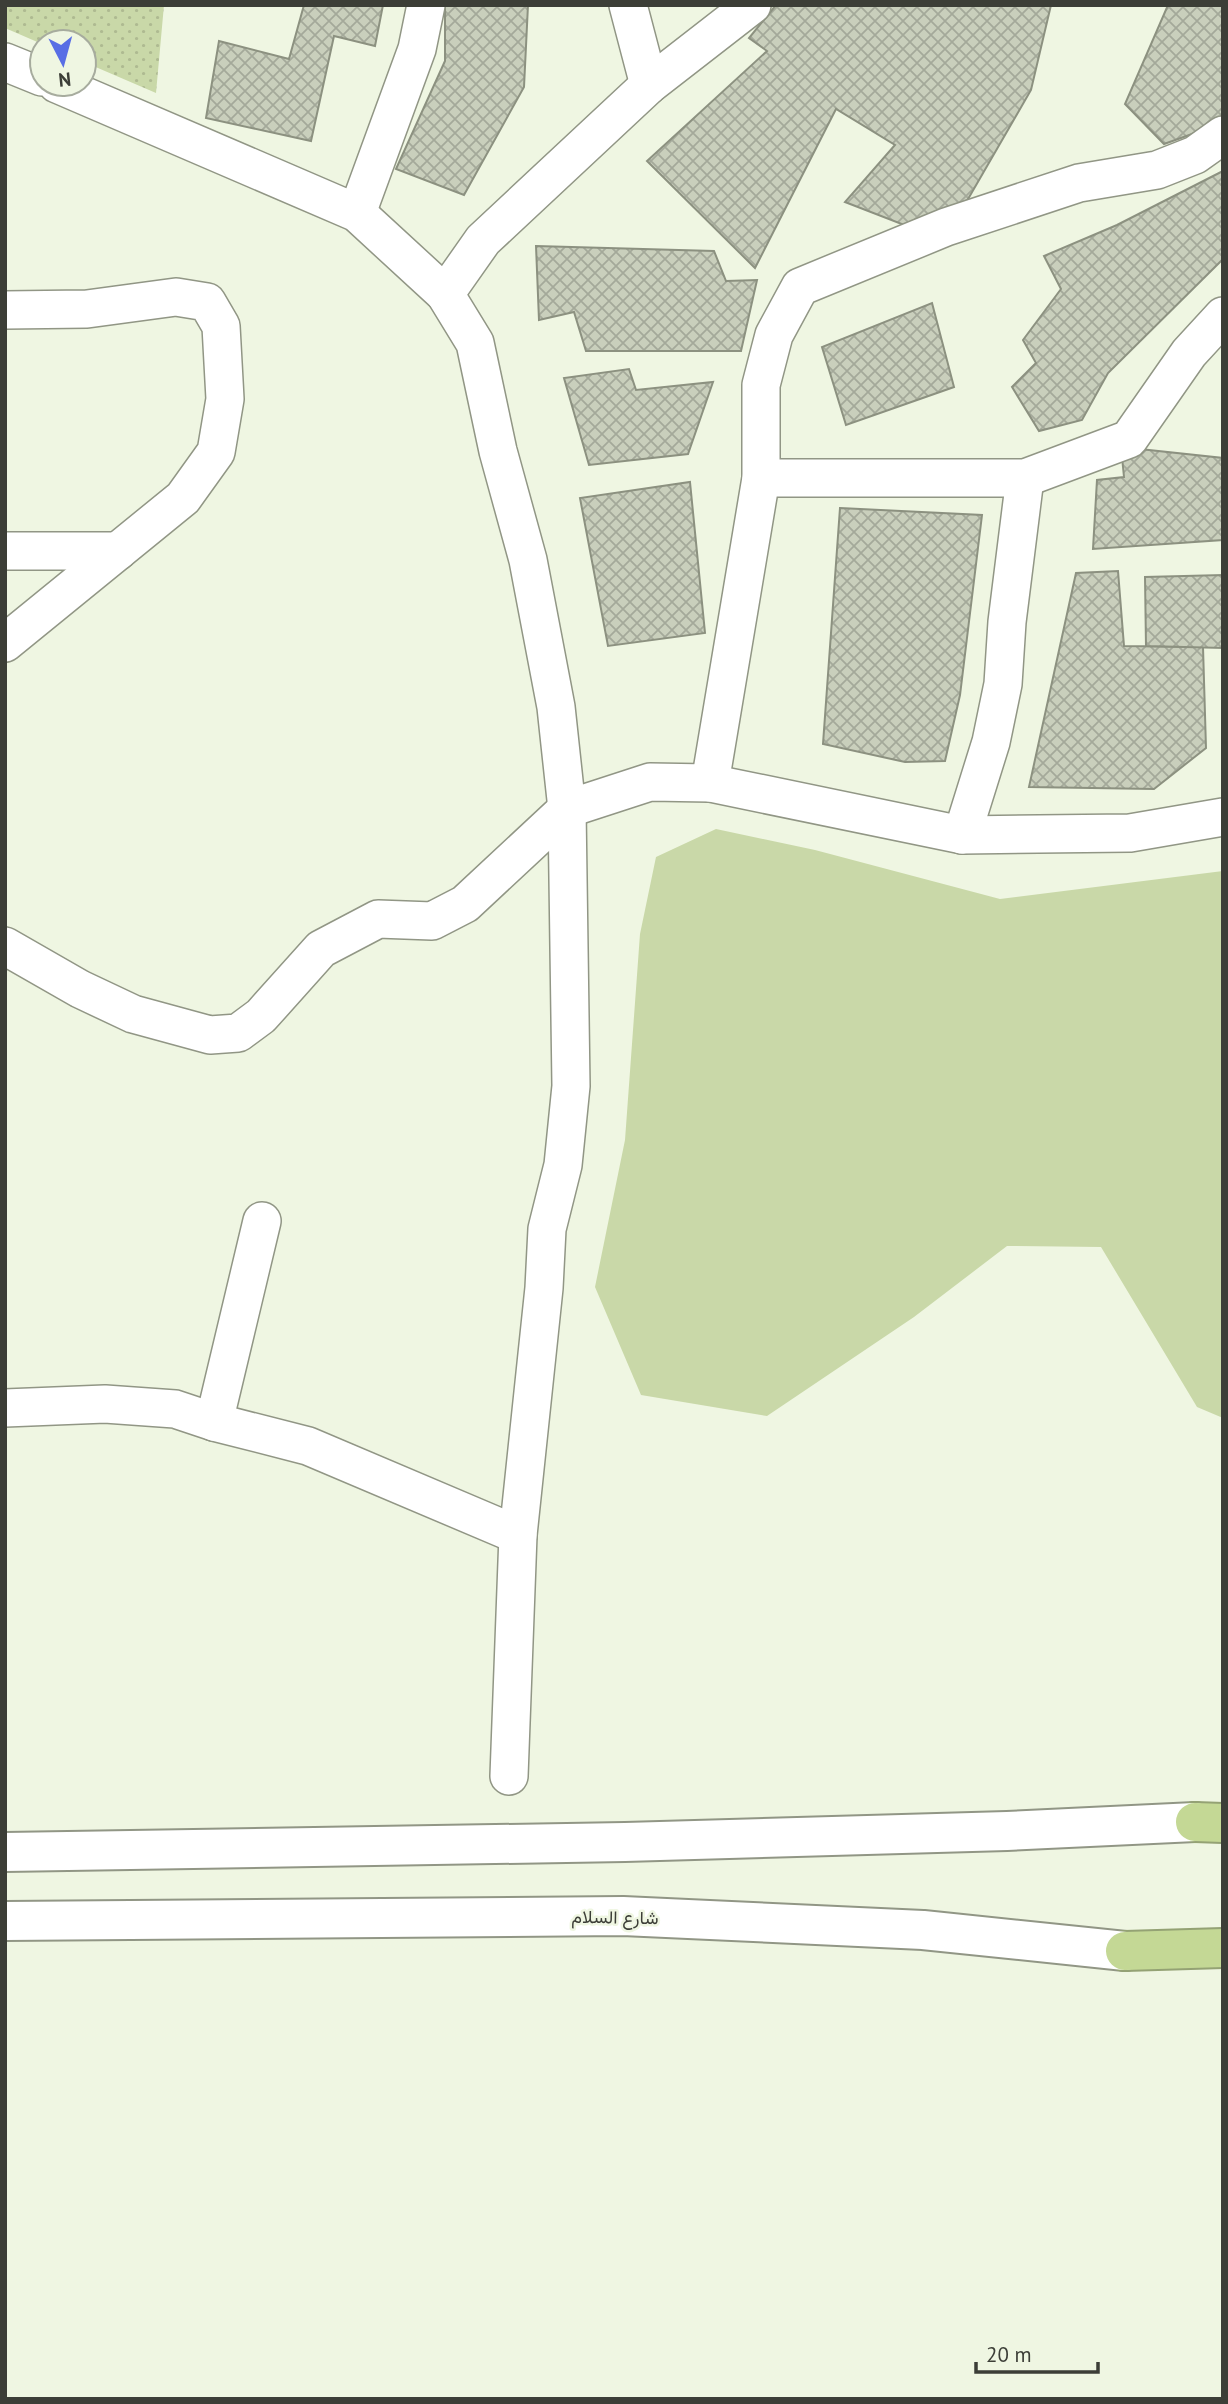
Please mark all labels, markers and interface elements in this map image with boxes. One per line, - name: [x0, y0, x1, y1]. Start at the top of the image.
- north arrow: [28, 28, 98, 98]
- text: N: [57, 67, 72, 92]
- street label: شارع السلام: [571, 1905, 659, 1930]
- scale bar: [976, 2330, 1098, 2374]
- text: 20 m: [986, 2341, 1032, 2368]

